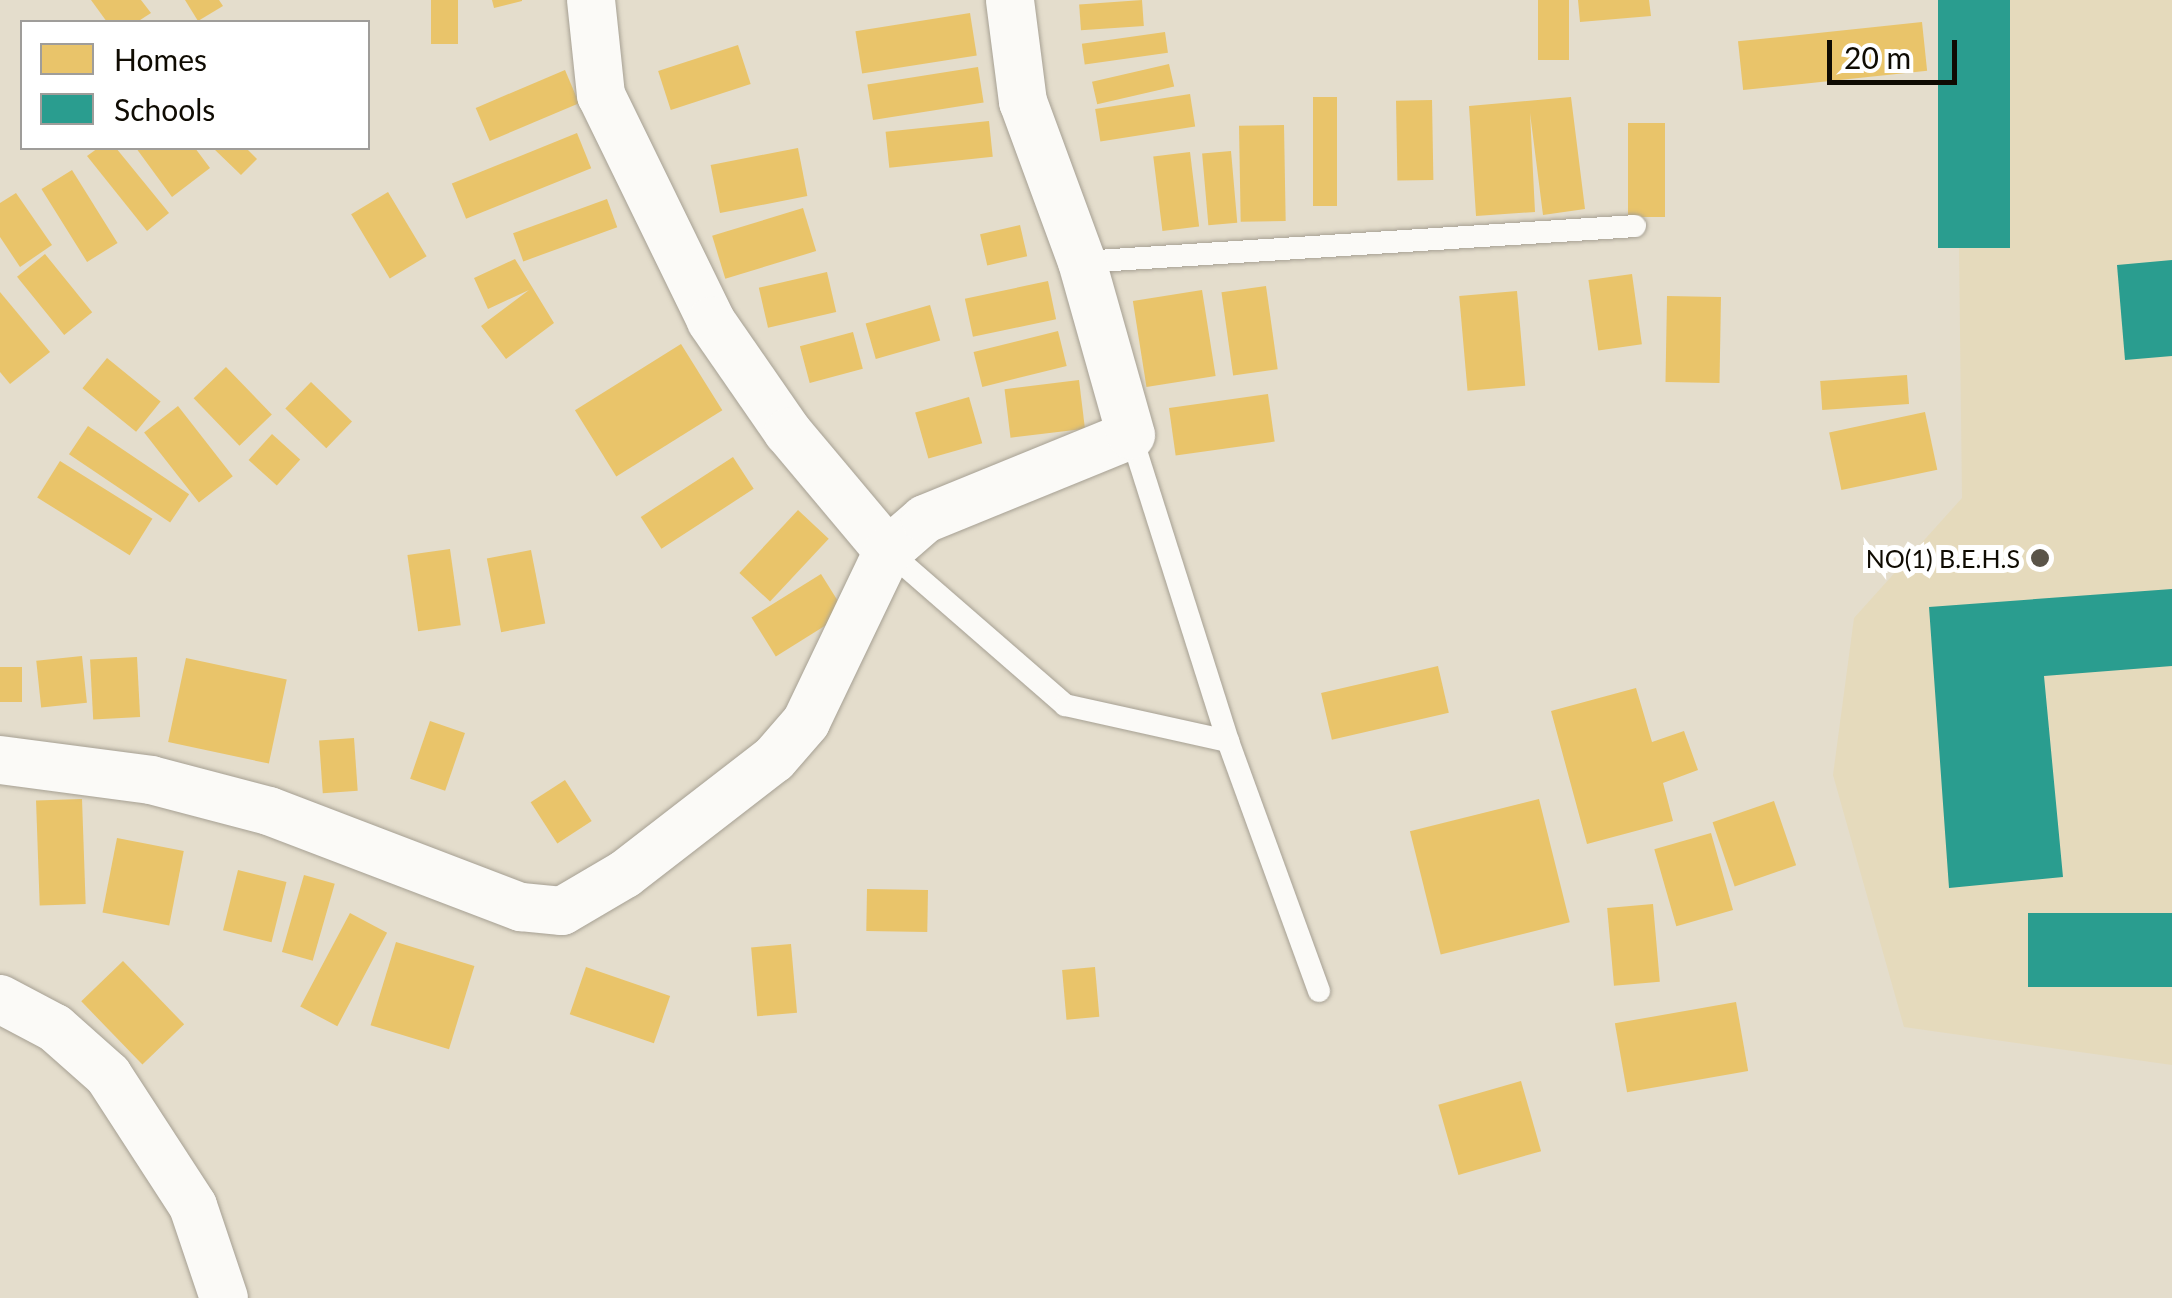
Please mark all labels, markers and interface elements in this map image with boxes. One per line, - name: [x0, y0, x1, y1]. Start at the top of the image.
- legend: [20, 20, 370, 150]
- scale bar: [1832, 20, 1962, 82]
- text: 20 m: [1844, 39, 1911, 75]
- text: Homes: [114, 41, 207, 77]
- text: Schools: [114, 91, 215, 127]
- place label: NO(1) B.E.H.S: [1866, 543, 2020, 573]
- marker: NO(1) B.E.H.S: [2029, 547, 2051, 569]

